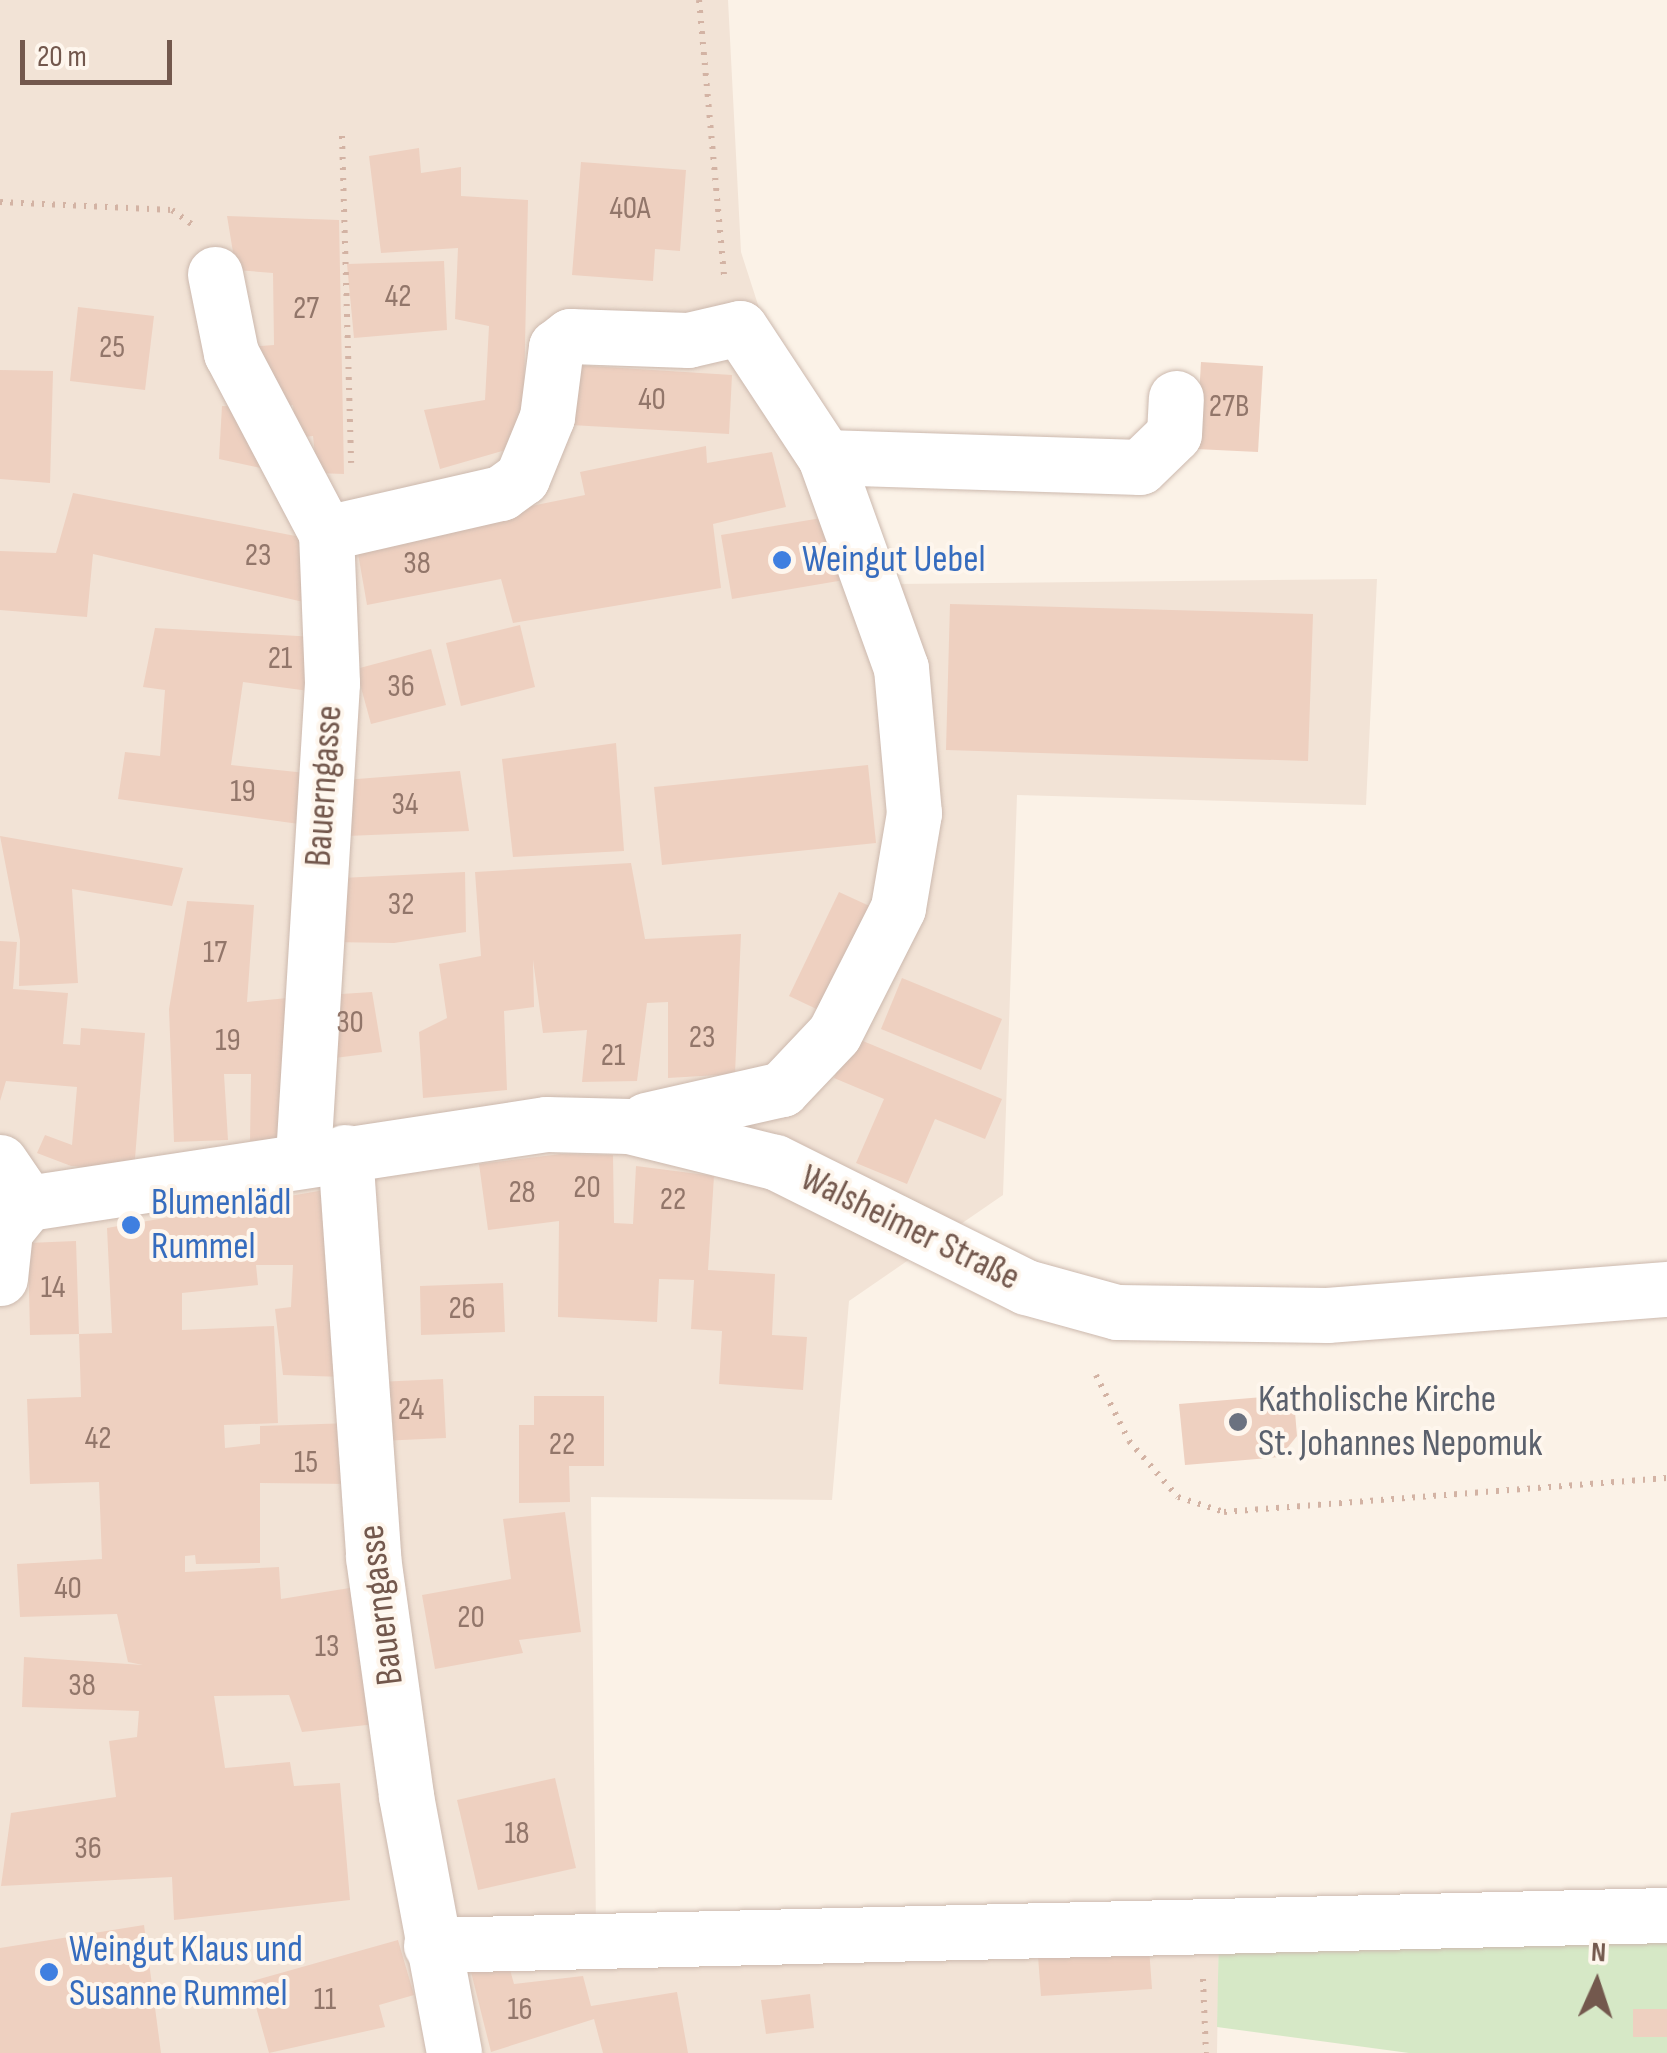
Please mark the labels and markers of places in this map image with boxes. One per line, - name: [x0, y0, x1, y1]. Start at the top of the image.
- place label: Weingut Uebel: [802, 537, 986, 583]
- marker: Weingut Uebel: [771, 549, 793, 571]
- place label: Blumenlädl Rummel: [151, 1180, 291, 1270]
- marker: Blumenlädl Rummel: [120, 1214, 142, 1236]
- place label: Katholische Kirche St. Johannes Nepomuk: [1258, 1377, 1542, 1466]
- marker: Katholische Kirche St. Johannes Nepomuk: [1227, 1411, 1249, 1433]
- place label: Weingut Klaus und Susanne Rummel: [69, 1927, 303, 2016]
- marker: Weingut Klaus und Susanne Rummel: [38, 1961, 60, 1983]

